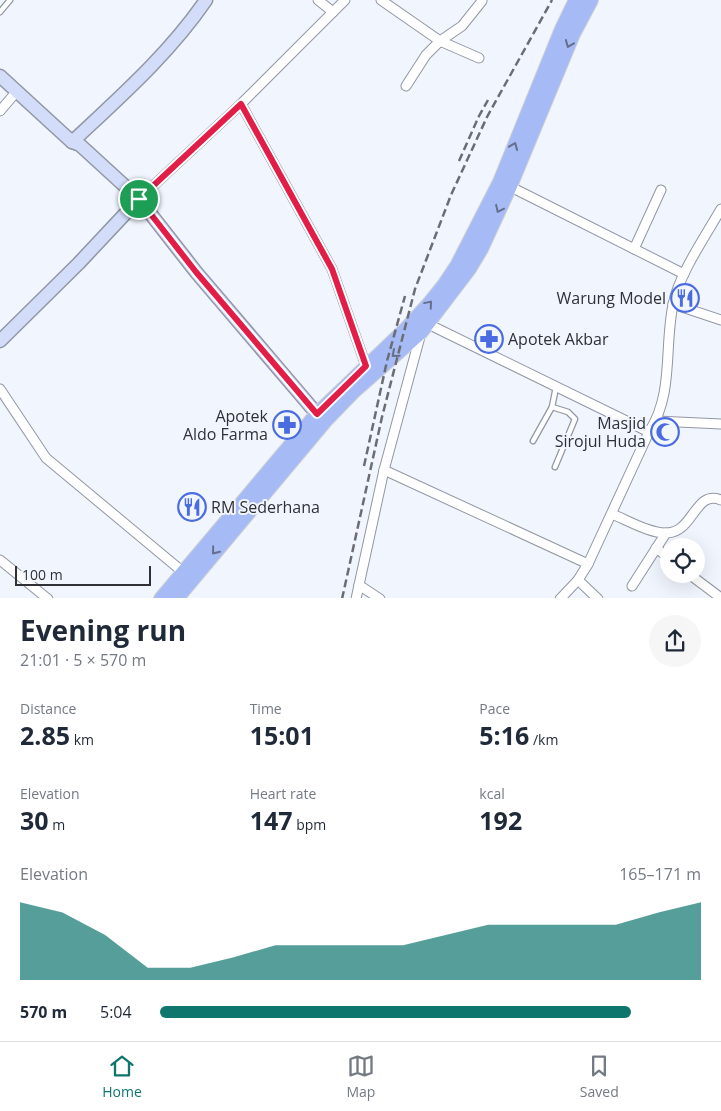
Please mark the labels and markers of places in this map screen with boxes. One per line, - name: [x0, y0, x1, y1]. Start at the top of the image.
- pin: [118, 178, 160, 220]
- restaurant icon: Warung Model: [670, 283, 700, 313]
- place label: Warung Model: [557, 287, 666, 309]
- pharmacy icon: Apotek Akbar: [474, 324, 504, 354]
- place label: Apotek Akbar: [508, 328, 609, 350]
- place label: Apotek Aldo Farma: [183, 405, 269, 445]
- pharmacy icon: Apotek Aldo Farma: [272, 410, 302, 440]
- place label: Masjid Sirojul Huda: [555, 412, 646, 452]
- mosque icon: Masjid Sirojul Huda: [650, 417, 680, 447]
- restaurant icon: RM Sederhana: [177, 492, 207, 522]
- place label: RM Sederhana: [211, 496, 320, 518]

